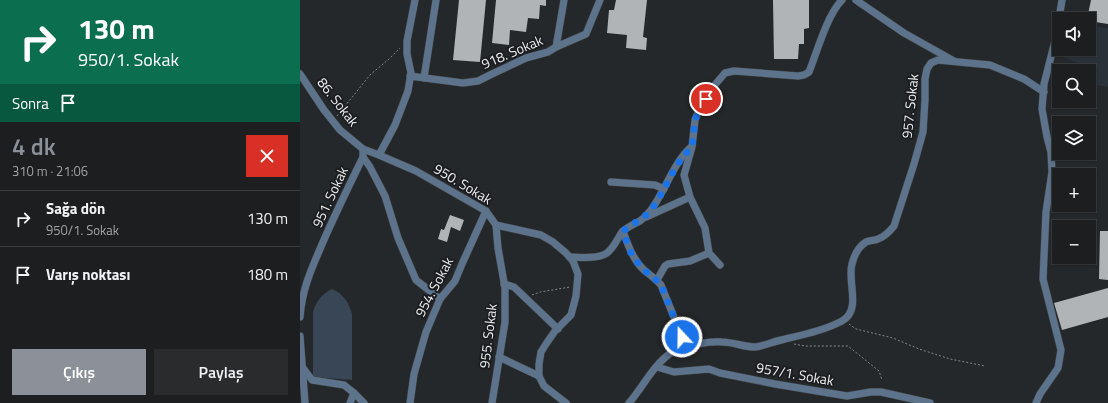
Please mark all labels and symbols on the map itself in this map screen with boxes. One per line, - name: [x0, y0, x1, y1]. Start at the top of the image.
- street label: 918. Sokak: [478, 29, 546, 74]
- street label: 957. Sokak: [896, 72, 923, 139]
- street label: 86. Sokak: [313, 73, 364, 131]
- pin: [689, 82, 723, 116]
- street label: 950. Sokak: [430, 158, 497, 209]
- street label: 951. Sokak: [306, 163, 353, 231]
- street label: 954. Sokak: [409, 253, 458, 320]
- street label: 955. Sokak: [473, 302, 502, 369]
- position arrow: [661, 316, 703, 358]
- street label: 957/1. Sokak: [755, 356, 836, 391]

